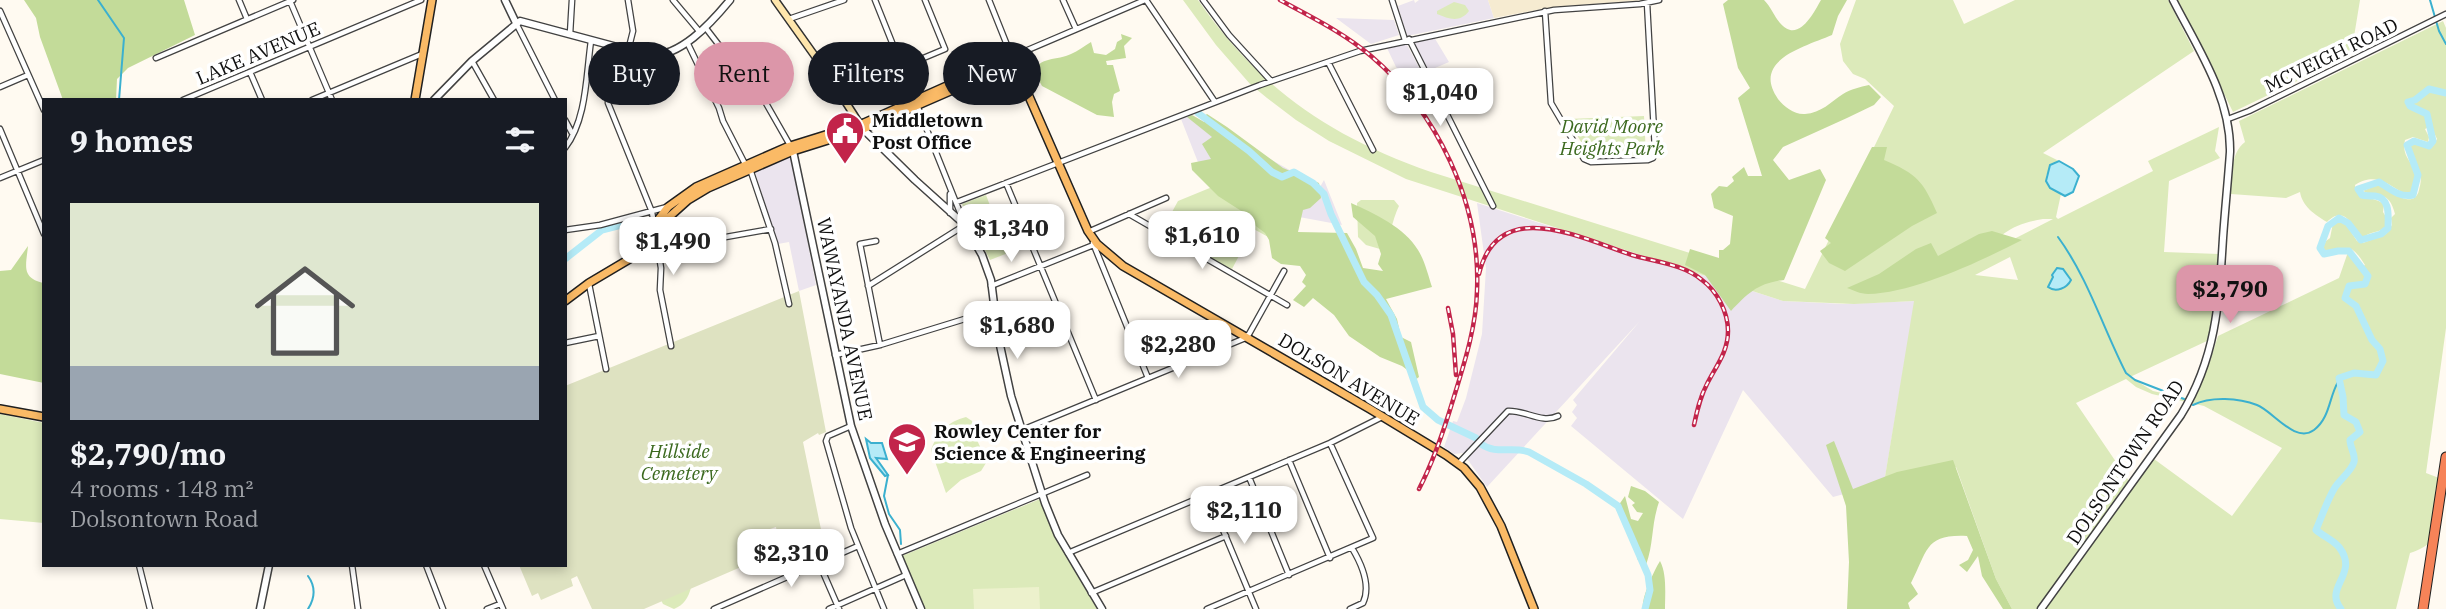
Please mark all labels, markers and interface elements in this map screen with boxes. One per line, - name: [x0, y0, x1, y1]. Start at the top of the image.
- street label: MCVEIGH ROAD: [2260, 12, 2402, 98]
- street label: LAKE AVENUE: [192, 16, 324, 90]
- chip: Buy: [588, 42, 680, 105]
- chip: Rent: [694, 42, 794, 105]
- chip: Filters: [808, 42, 929, 105]
- chip: New: [943, 42, 1041, 105]
- pin: $1,040: [1383, 68, 1497, 128]
- text: $1,040: [1402, 76, 1478, 106]
- place label: Middletown Post Office: [872, 108, 984, 154]
- public building icon: Middletown Post Office: [824, 110, 866, 165]
- park label: David Moore Heights Park: [1559, 114, 1665, 160]
- text: 9 homes: [70, 121, 193, 160]
- icon: filters: [501, 121, 539, 159]
- pin: $1,340: [954, 204, 1068, 264]
- text: $1,340: [973, 212, 1049, 242]
- pin: $1,610: [1145, 212, 1259, 271]
- street label: WAWAYANDA AVENUE: [812, 215, 878, 423]
- pin: $1,490: [616, 218, 730, 277]
- text: $1,610: [1164, 219, 1240, 249]
- text: $1,490: [635, 225, 711, 255]
- icon: home: [242, 248, 368, 374]
- pin: $2,790: [2173, 266, 2287, 325]
- text: $2,790: [2192, 273, 2268, 303]
- pin: $1,680: [960, 302, 1074, 361]
- text: $1,680: [979, 309, 1055, 339]
- pin: $2,280: [1121, 320, 1235, 380]
- street label: DOLSON AVENUE: [1274, 327, 1424, 431]
- text: $2,280: [1140, 328, 1216, 358]
- street label: DOLSONTOWN ROAD: [2061, 375, 2189, 549]
- place label: Rowley Center for Science & Engineering: [934, 419, 1146, 465]
- school or university icon: Rowley Center for Science & Engineering: [886, 421, 928, 476]
- text: $2,790/mo: [70, 434, 226, 473]
- park label: Hillside Cemetery: [641, 439, 719, 485]
- text: 4 rooms · 148 m²: [70, 473, 253, 503]
- pin: $2,110: [1187, 486, 1301, 546]
- text: $2,110: [1206, 494, 1282, 524]
- text: Dolsontown Road: [70, 503, 259, 533]
- pin: $2,310: [734, 530, 848, 589]
- text: $2,310: [753, 537, 829, 567]

